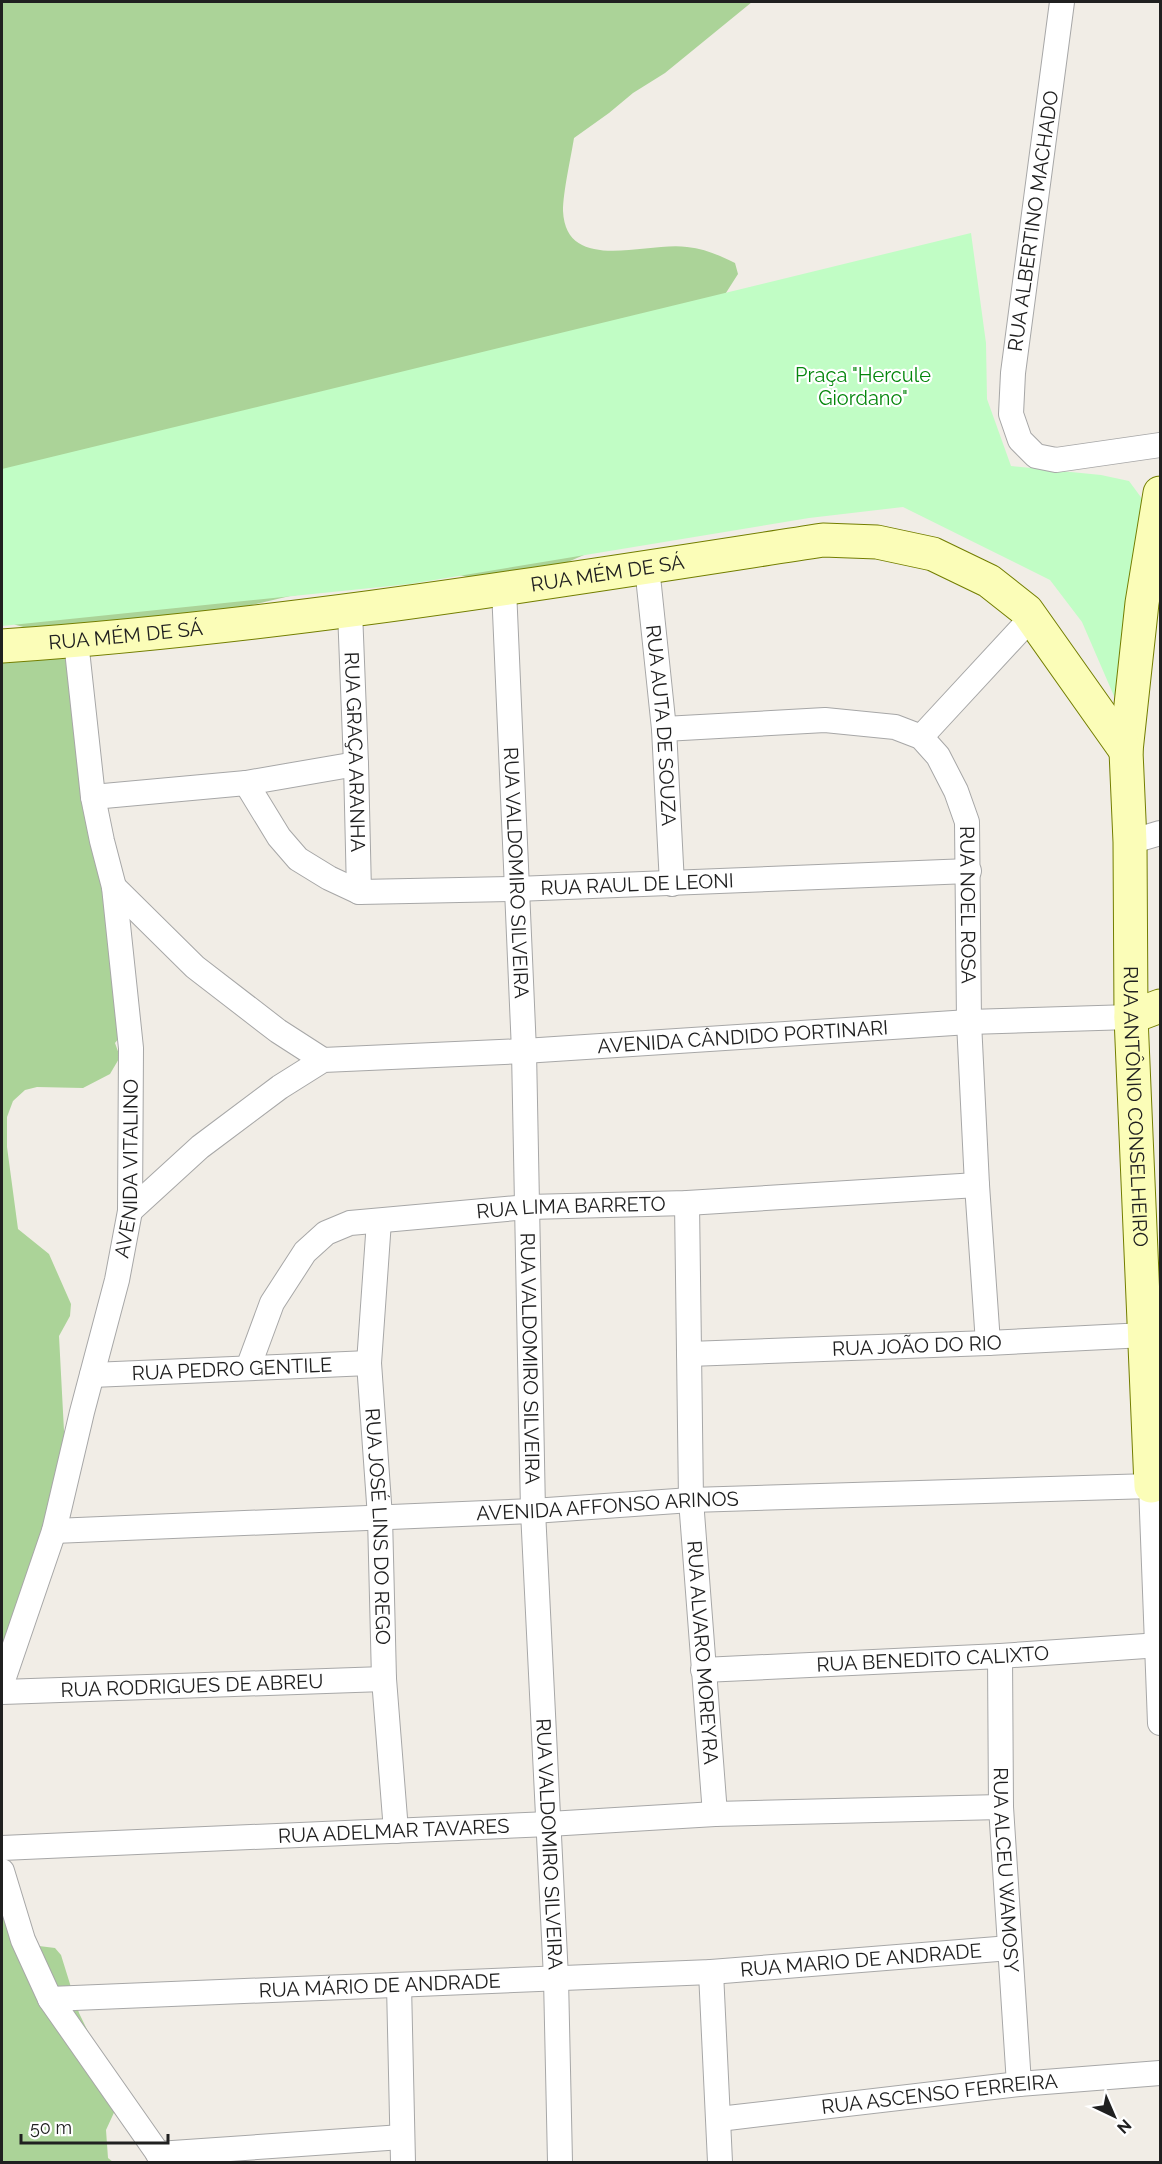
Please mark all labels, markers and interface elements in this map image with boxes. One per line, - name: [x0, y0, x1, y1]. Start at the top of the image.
- street label: RUA ALBERTINO MACHADO: [1003, 89, 1063, 353]
- park label: Praça "Hercule Giordano": [795, 363, 931, 410]
- street label: RUA MÉM DE SÁ: [529, 550, 686, 597]
- street label: RUA MÉM DE SÁ: [47, 616, 204, 655]
- street label: RUA AUTA DE SOUZA: [641, 623, 681, 827]
- street label: RUA GRAÇA ARANHA: [340, 651, 370, 853]
- street label: RUA VALDOMIRO SILVEIRA: [499, 747, 534, 999]
- street label: RUA NOEL ROSA: [955, 826, 981, 984]
- street label: RUA RAUL DE LEONI: [540, 868, 734, 900]
- street label: RUA ANTÔNIO CONSELHEIRO: [1119, 966, 1153, 1248]
- street label: AVENIDA CÂNDIDO PORTINARI: [597, 1015, 889, 1058]
- street label: AVENIDA VITALINO: [109, 1079, 143, 1260]
- street label: RUA LIMA BARRETO: [475, 1192, 666, 1224]
- street label: RUA VALDOMIRO SILVEIRA: [516, 1233, 544, 1485]
- street label: RUA JOÃO DO RIO: [832, 1330, 1002, 1361]
- street label: RUA PEDRO GENTILE: [131, 1353, 333, 1385]
- street label: RUA JOSÉ LINS DO REGO: [360, 1407, 395, 1645]
- street label: AVENIDA AFFONSO ARINOS: [476, 1487, 739, 1525]
- street label: RUA ALVARO MOREYRA: [682, 1540, 723, 1766]
- street label: RUA BENEDITO CALIXTO: [816, 1641, 1050, 1677]
- street label: RUA RODRIGUES DE ABREU: [60, 1669, 324, 1702]
- street label: RUA VALDOMIRO SILVEIRA: [531, 1718, 568, 1971]
- street label: RUA ALCEU WAMOSY: [989, 1767, 1024, 1973]
- street label: RUA ADELMAR TAVARES: [277, 1814, 510, 1848]
- street label: RUA MARIO DE ANDRADE: [739, 1938, 983, 1982]
- street label: RUA MÁRIO DE ANDRADE: [258, 1969, 501, 2002]
- street label: RUA ASCENSO FERREIRA: [820, 2069, 1059, 2119]
- north arrow: [1084, 2086, 1144, 2146]
- scale bar: [21, 2107, 168, 2145]
- text: N: [1113, 2115, 1135, 2138]
- text: 50 m: [30, 2117, 72, 2138]

